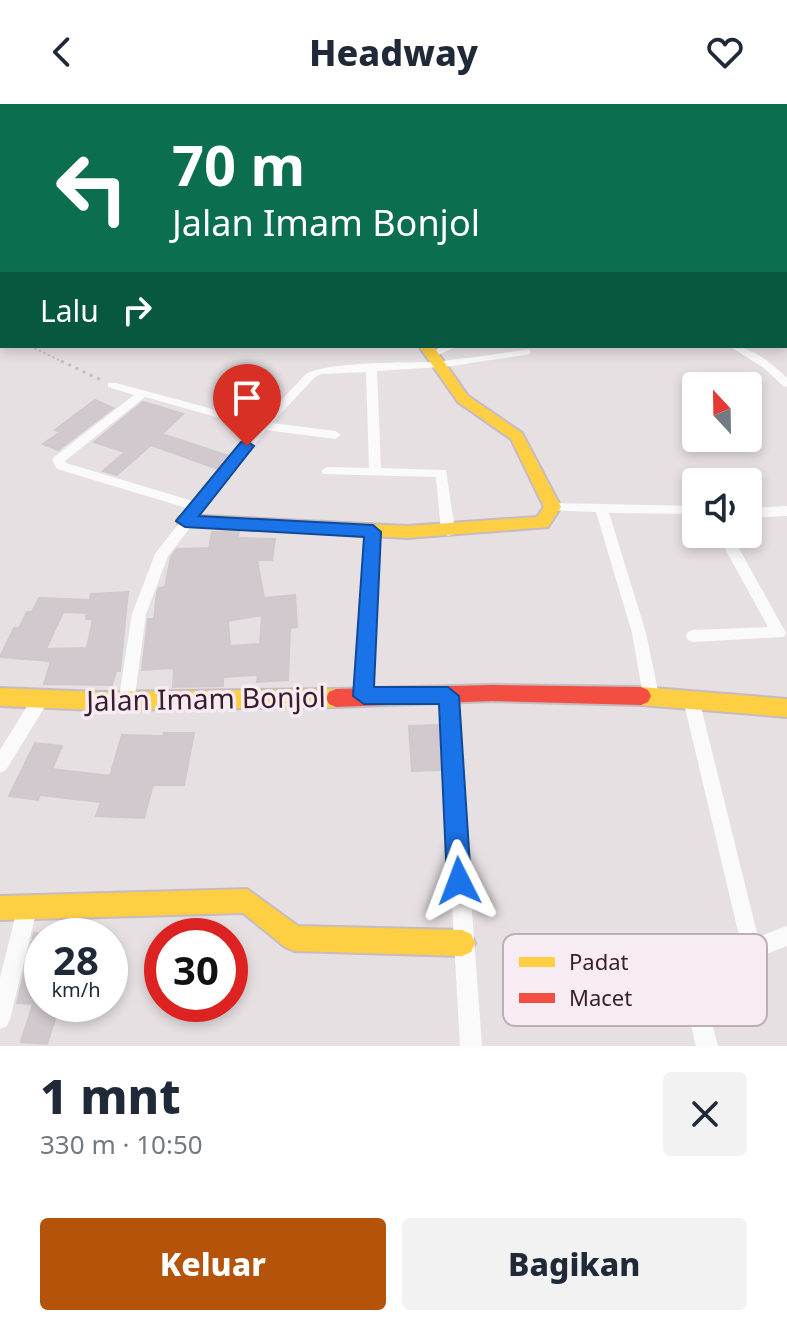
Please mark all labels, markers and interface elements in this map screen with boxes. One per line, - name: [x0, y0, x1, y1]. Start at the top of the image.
- text: Headway: [309, 28, 478, 77]
- icon: back: [40, 30, 84, 74]
- icon: heart: [703, 30, 747, 74]
- text: 70 m: [172, 126, 305, 202]
- icon: left: [40, 136, 144, 240]
- text: Jalan Imam Bonjol: [172, 198, 480, 247]
- icon: right: [115, 288, 159, 332]
- text: Lalu: [40, 290, 99, 331]
- pin: [213, 364, 281, 446]
- north arrow: [682, 372, 762, 452]
- map controls: [682, 372, 762, 548]
- icon: arrive: [225, 376, 269, 420]
- button: sound: [682, 468, 762, 548]
- street label: Jalan Imam Bonjol: [83, 677, 326, 719]
- position arrow: [417, 839, 501, 923]
- speed limit sign: 30: [144, 918, 248, 1022]
- text: 28: [53, 932, 99, 987]
- legend: [503, 934, 767, 1026]
- text: Padat: [569, 946, 629, 976]
- text: km/h: [51, 976, 101, 1003]
- text: Macet: [569, 982, 632, 1012]
- text: 1 mnt: [40, 1063, 181, 1128]
- button: close: [663, 1072, 747, 1156]
- text: 330 m · 10:50: [40, 1126, 203, 1162]
- button: Keluar: [40, 1218, 386, 1310]
- button: Bagikan: [402, 1218, 747, 1310]

